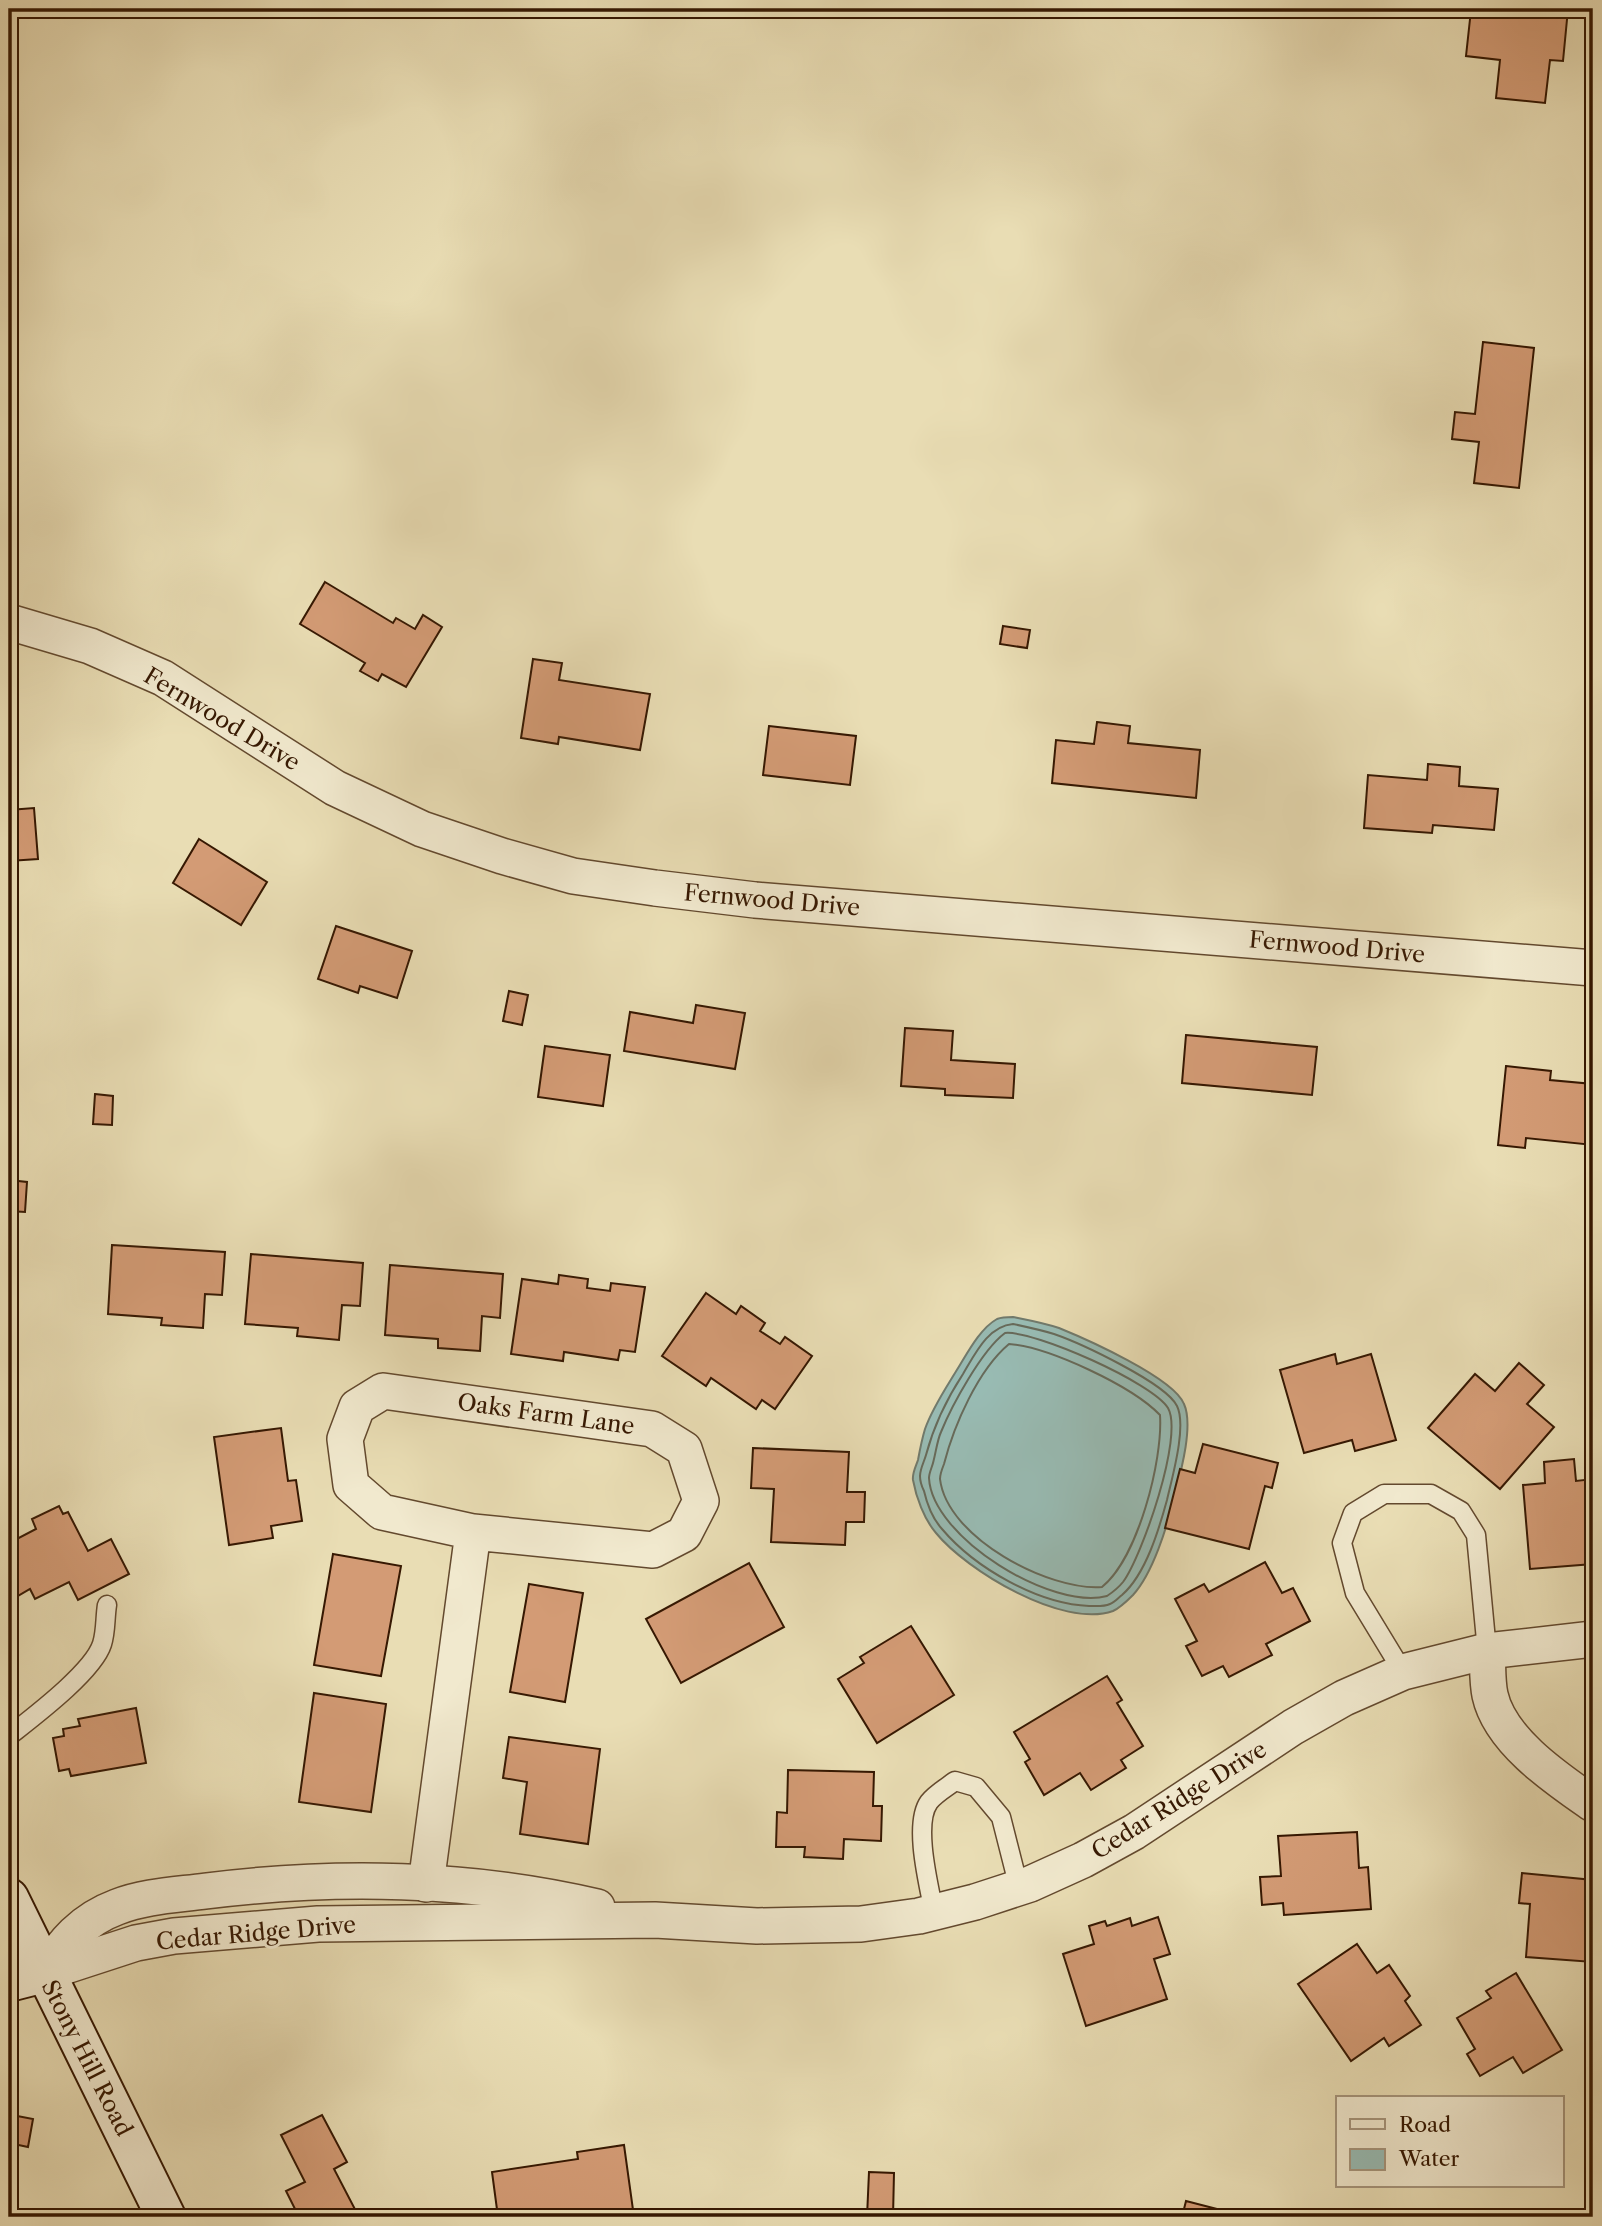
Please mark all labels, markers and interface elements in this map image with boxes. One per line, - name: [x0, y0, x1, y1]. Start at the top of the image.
- street label: Fernwood Drive: [139, 661, 305, 777]
- street label: Fernwood Drive: [683, 878, 861, 922]
- street label: Fernwood Drive: [1248, 925, 1426, 969]
- street label: Oaks Farm Lane: [456, 1388, 636, 1440]
- street label: Cedar Ridge Drive: [1086, 1735, 1272, 1865]
- street label: Cedar Ridge Drive: [155, 1910, 357, 1956]
- street label: Stony Hill Road: [36, 1975, 138, 2141]
- legend: [1336, 2096, 1564, 2188]
- text: Road: [1399, 2112, 1451, 2137]
- text: Water: [1398, 2146, 1459, 2171]

